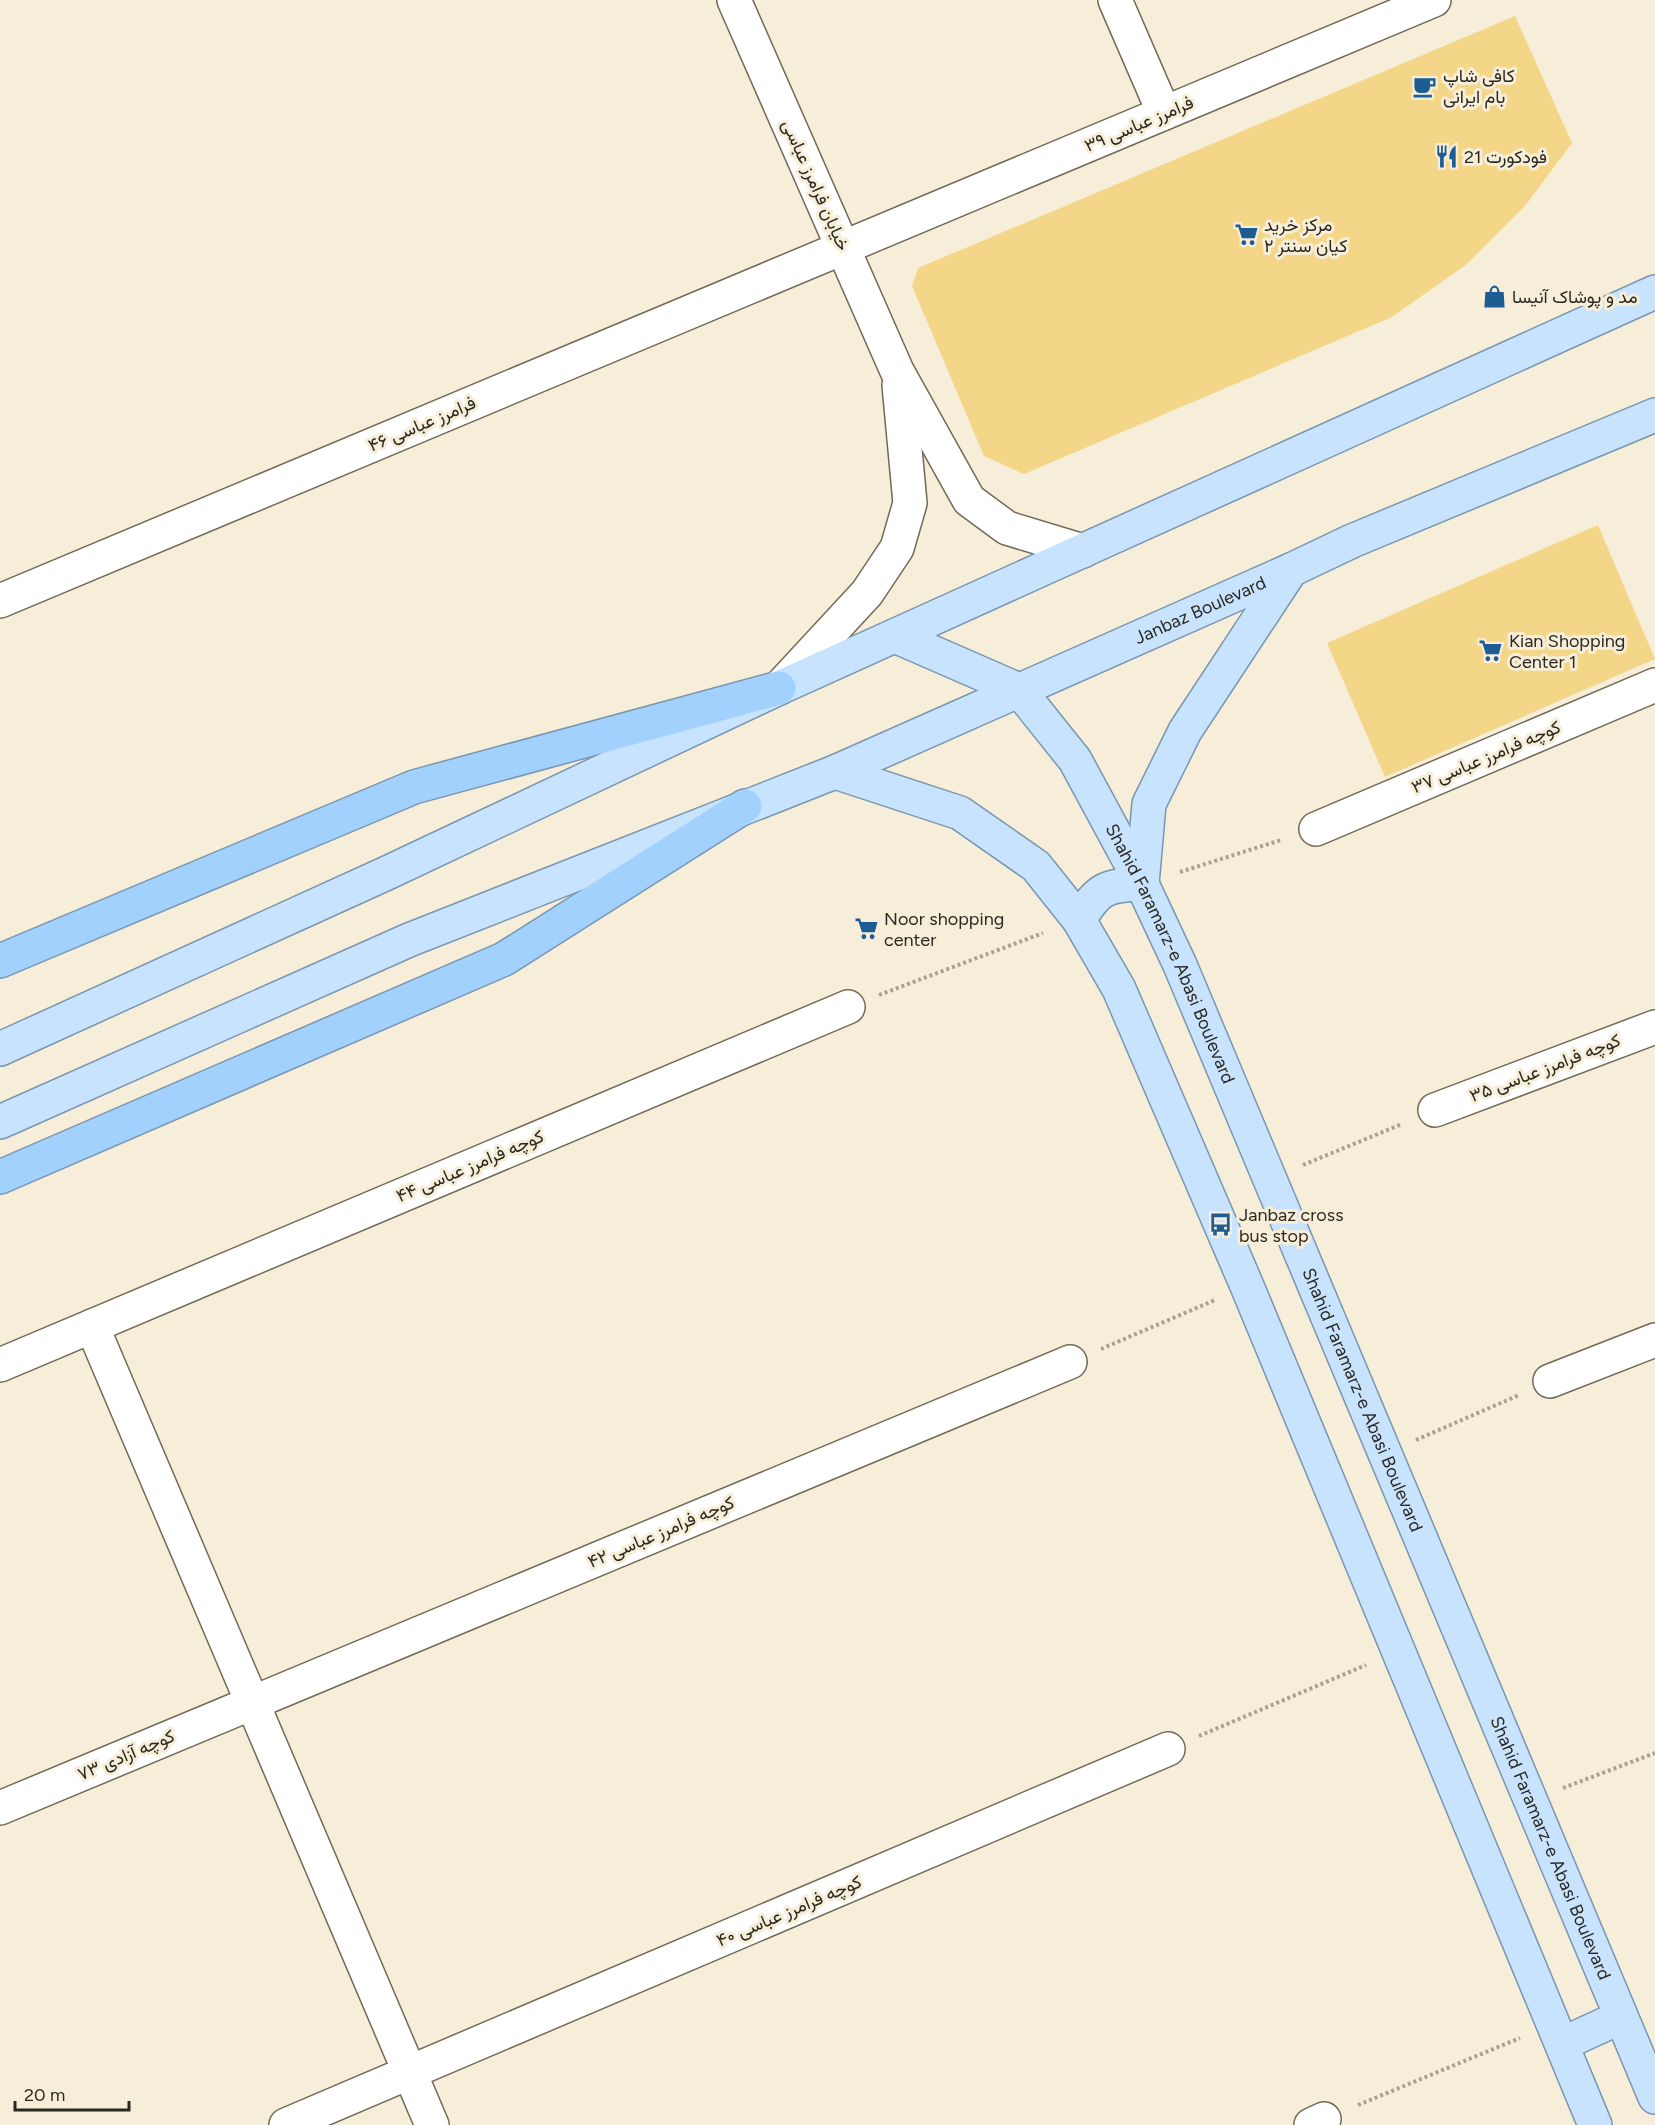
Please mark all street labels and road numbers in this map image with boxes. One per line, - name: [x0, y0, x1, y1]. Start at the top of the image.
- street label: فرامرز عباسی ۳۹: [1081, 91, 1197, 157]
- street label: خیابان فرامرز عباسی: [777, 116, 855, 254]
- street label: فرامرز عباسی ۴۶: [365, 391, 479, 457]
- street label: Janbaz Boulevard: [1131, 571, 1269, 649]
- street label: کوچه فرامرز عباسی ۳۷: [1408, 716, 1564, 799]
- street label: Shahid Faramarz-e Abasi Boulevard: [1101, 820, 1240, 1087]
- street label: کوچه فرامرز عباسی ۳۵: [1466, 1029, 1624, 1108]
- street label: کوچه فرامرز عباسی ۴۴: [393, 1125, 547, 1208]
- street label: Shahid Faramarz-e Abasi Boulevard: [1297, 1265, 1428, 1535]
- street label: کوچه فرامرز عباسی ۴۲: [584, 1491, 738, 1574]
- street label: Shahid Faramarz-e Abasi Boulevard: [1485, 1713, 1616, 1983]
- street label: کوچه آزادی ۷۳: [74, 1725, 178, 1786]
- street label: کوچه فرامرز عباسی ۴۰: [713, 1871, 865, 1952]

